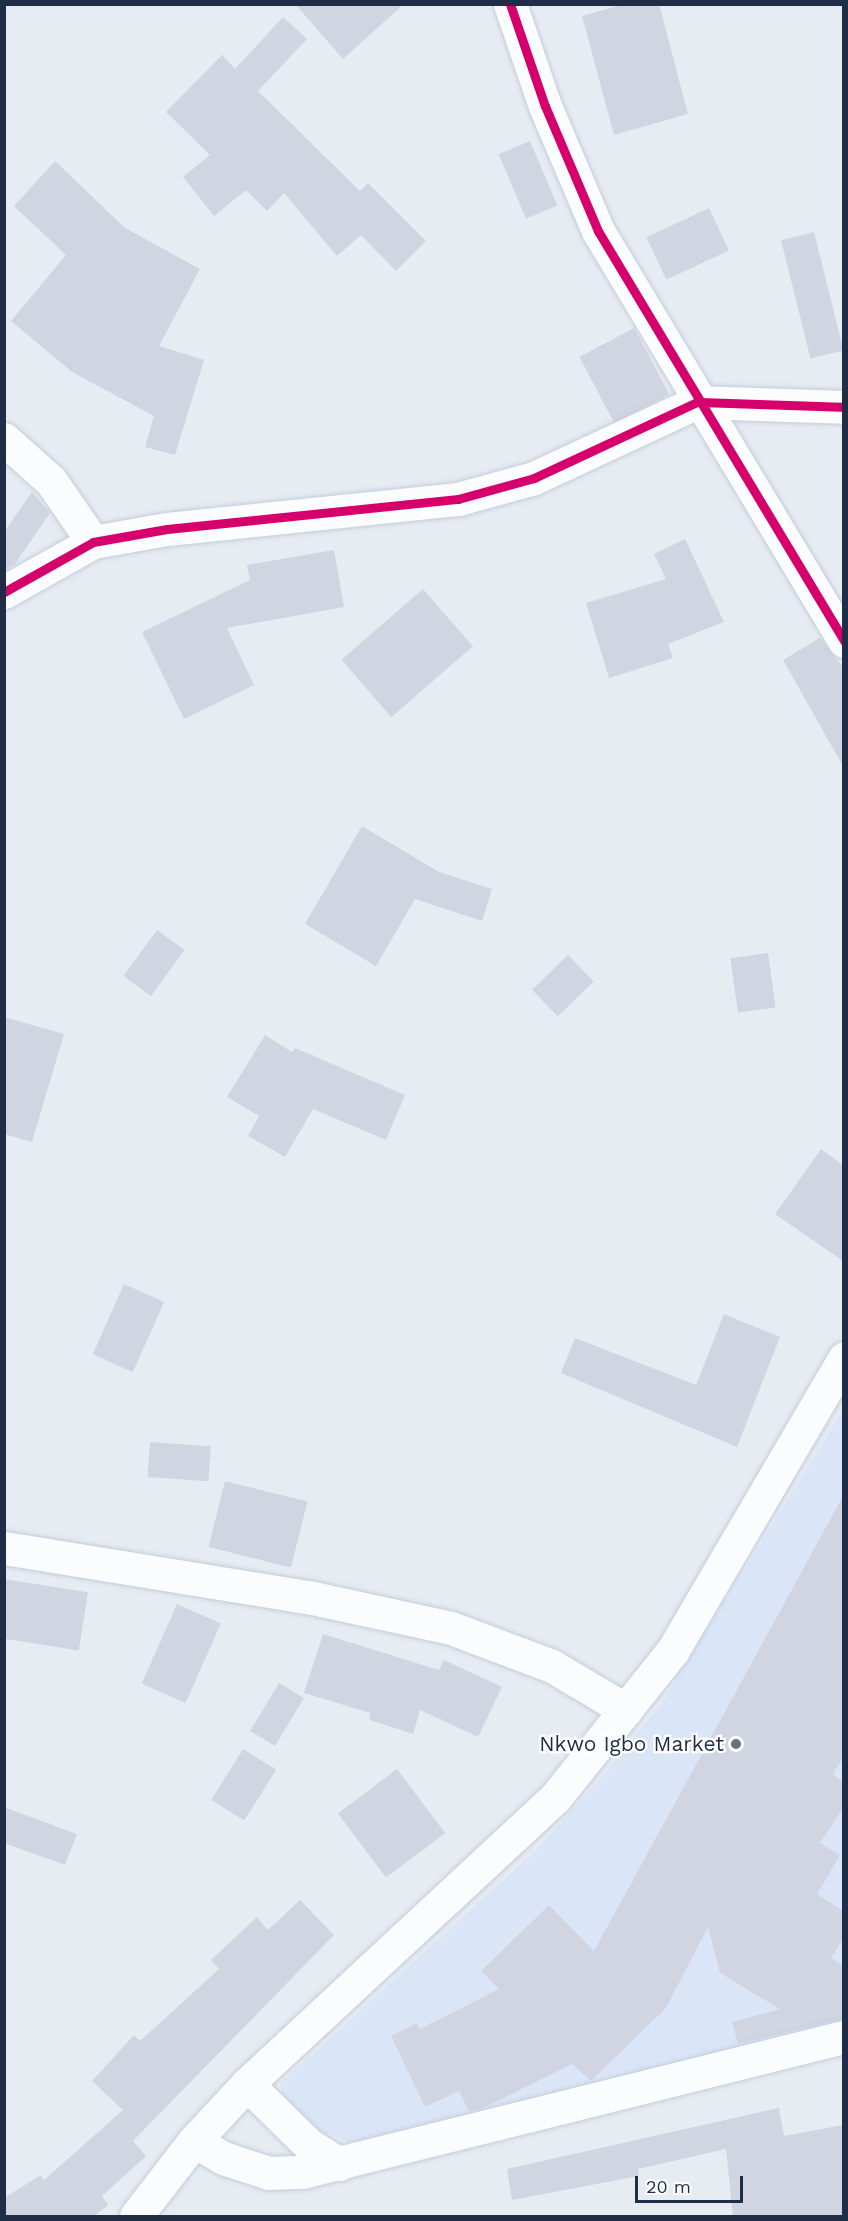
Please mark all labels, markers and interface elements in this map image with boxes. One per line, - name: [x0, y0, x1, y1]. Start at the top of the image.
- place label: Nkwo Igbo Market: [539, 1731, 724, 1757]
- marker: Nkwo Igbo Market: [729, 1737, 743, 1751]
- scale bar: [638, 2164, 746, 2202]
- text: 20 m: [646, 2176, 691, 2197]

